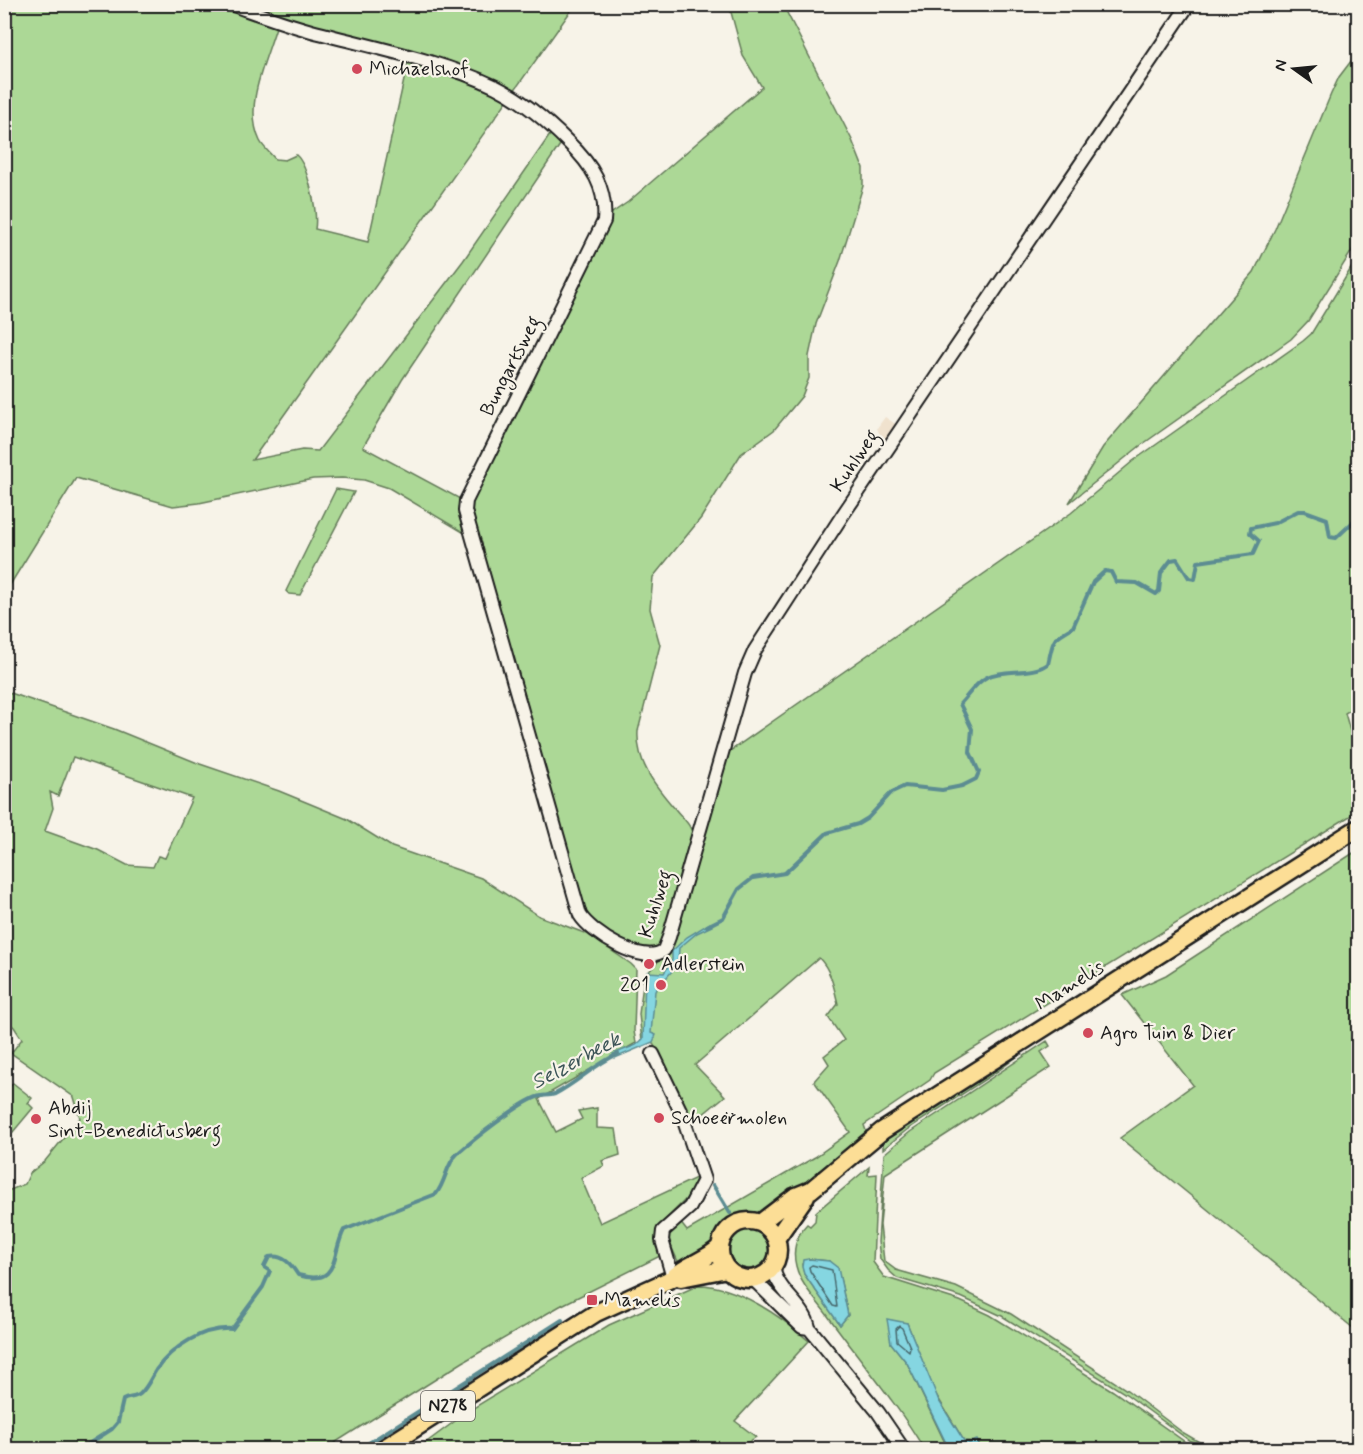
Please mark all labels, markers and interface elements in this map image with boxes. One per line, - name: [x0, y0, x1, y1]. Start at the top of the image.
- north arrow: [1264, 39, 1324, 99]
- place label: Michaelshof: [369, 56, 469, 83]
- text: N: [1269, 58, 1292, 73]
- marker: Michaelshof: [350, 62, 364, 76]
- street label: Bungartsweg: [474, 311, 550, 422]
- street label: Kuhlweg: [824, 424, 887, 499]
- street label: Kuhlweg: [632, 866, 682, 942]
- place label: Adlerstein: [661, 951, 745, 978]
- street label: Mamelis: [1030, 954, 1110, 1018]
- marker: Adlerstein: [642, 957, 656, 971]
- place label: 201: [620, 972, 649, 999]
- marker: 201: [654, 978, 668, 992]
- place label: Agro Tuin & Dier: [1100, 1020, 1236, 1047]
- water label: Selzerbeek: [526, 1025, 627, 1096]
- marker: Agro Tuin & Dier: [1081, 1026, 1095, 1040]
- place label: Abdij Sint-Benedictusberg: [48, 1095, 221, 1147]
- place label: Schoeërmolen: [671, 1105, 787, 1132]
- marker: Schoeërmolen: [652, 1111, 666, 1125]
- marker: Abdij Sint-Benedictusberg: [29, 1112, 43, 1126]
- place label: Mamelis: [604, 1287, 681, 1314]
- marker: Mamelis: [585, 1293, 599, 1307]
- road number: N278: [421, 1391, 475, 1421]

